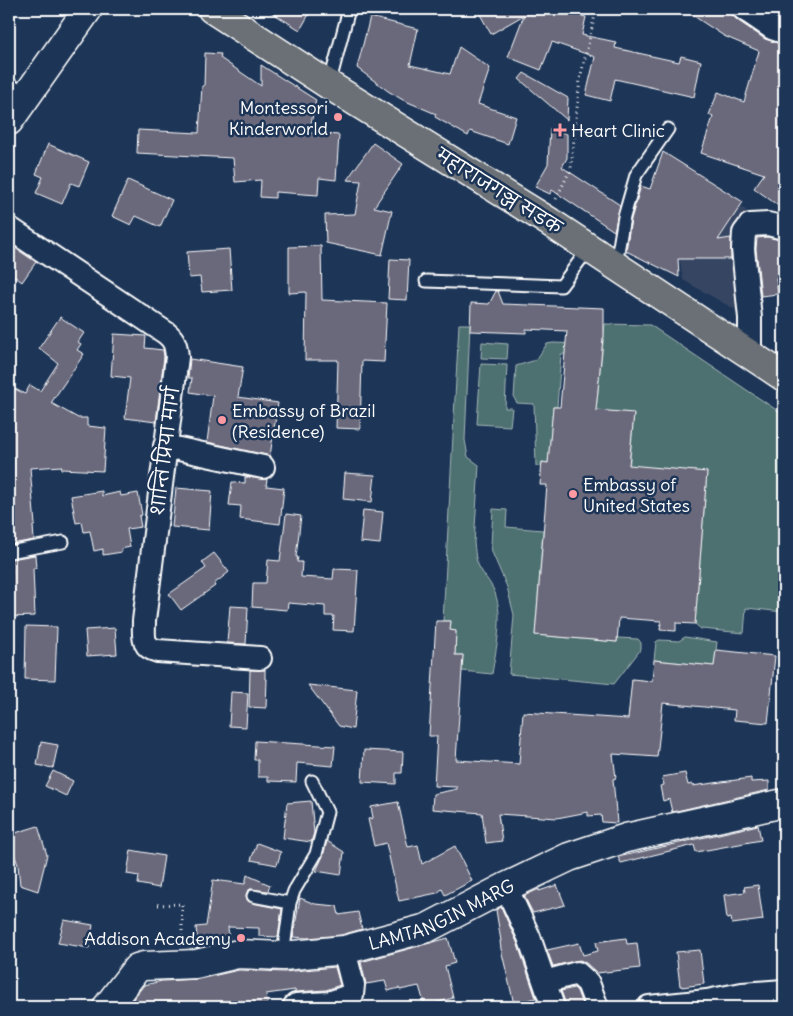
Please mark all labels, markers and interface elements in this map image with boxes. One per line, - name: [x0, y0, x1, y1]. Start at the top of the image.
- place label: Montessori Kinderworld: [229, 96, 328, 140]
- marker: Montessori Kinderworld: [332, 111, 344, 123]
- place label: Heart Clinic: [571, 119, 665, 142]
- marker: Heart Clinic: [553, 123, 567, 137]
- street label: महाराजगञ्ज सडक: [431, 143, 568, 240]
- street label: शान्ति प्रिया मार्ग: [144, 384, 184, 517]
- place label: Embassy of Brazil (Residence): [232, 399, 375, 443]
- marker: Embassy of Brazil (Residence): [216, 414, 228, 426]
- place label: Embassy of United States: [583, 473, 690, 517]
- marker: Embassy of United States: [567, 488, 579, 500]
- street label: LAMTANGIN MARG: [366, 873, 518, 955]
- place label: Addison Academy: [84, 927, 231, 950]
- marker: Addison Academy: [235, 932, 247, 944]

